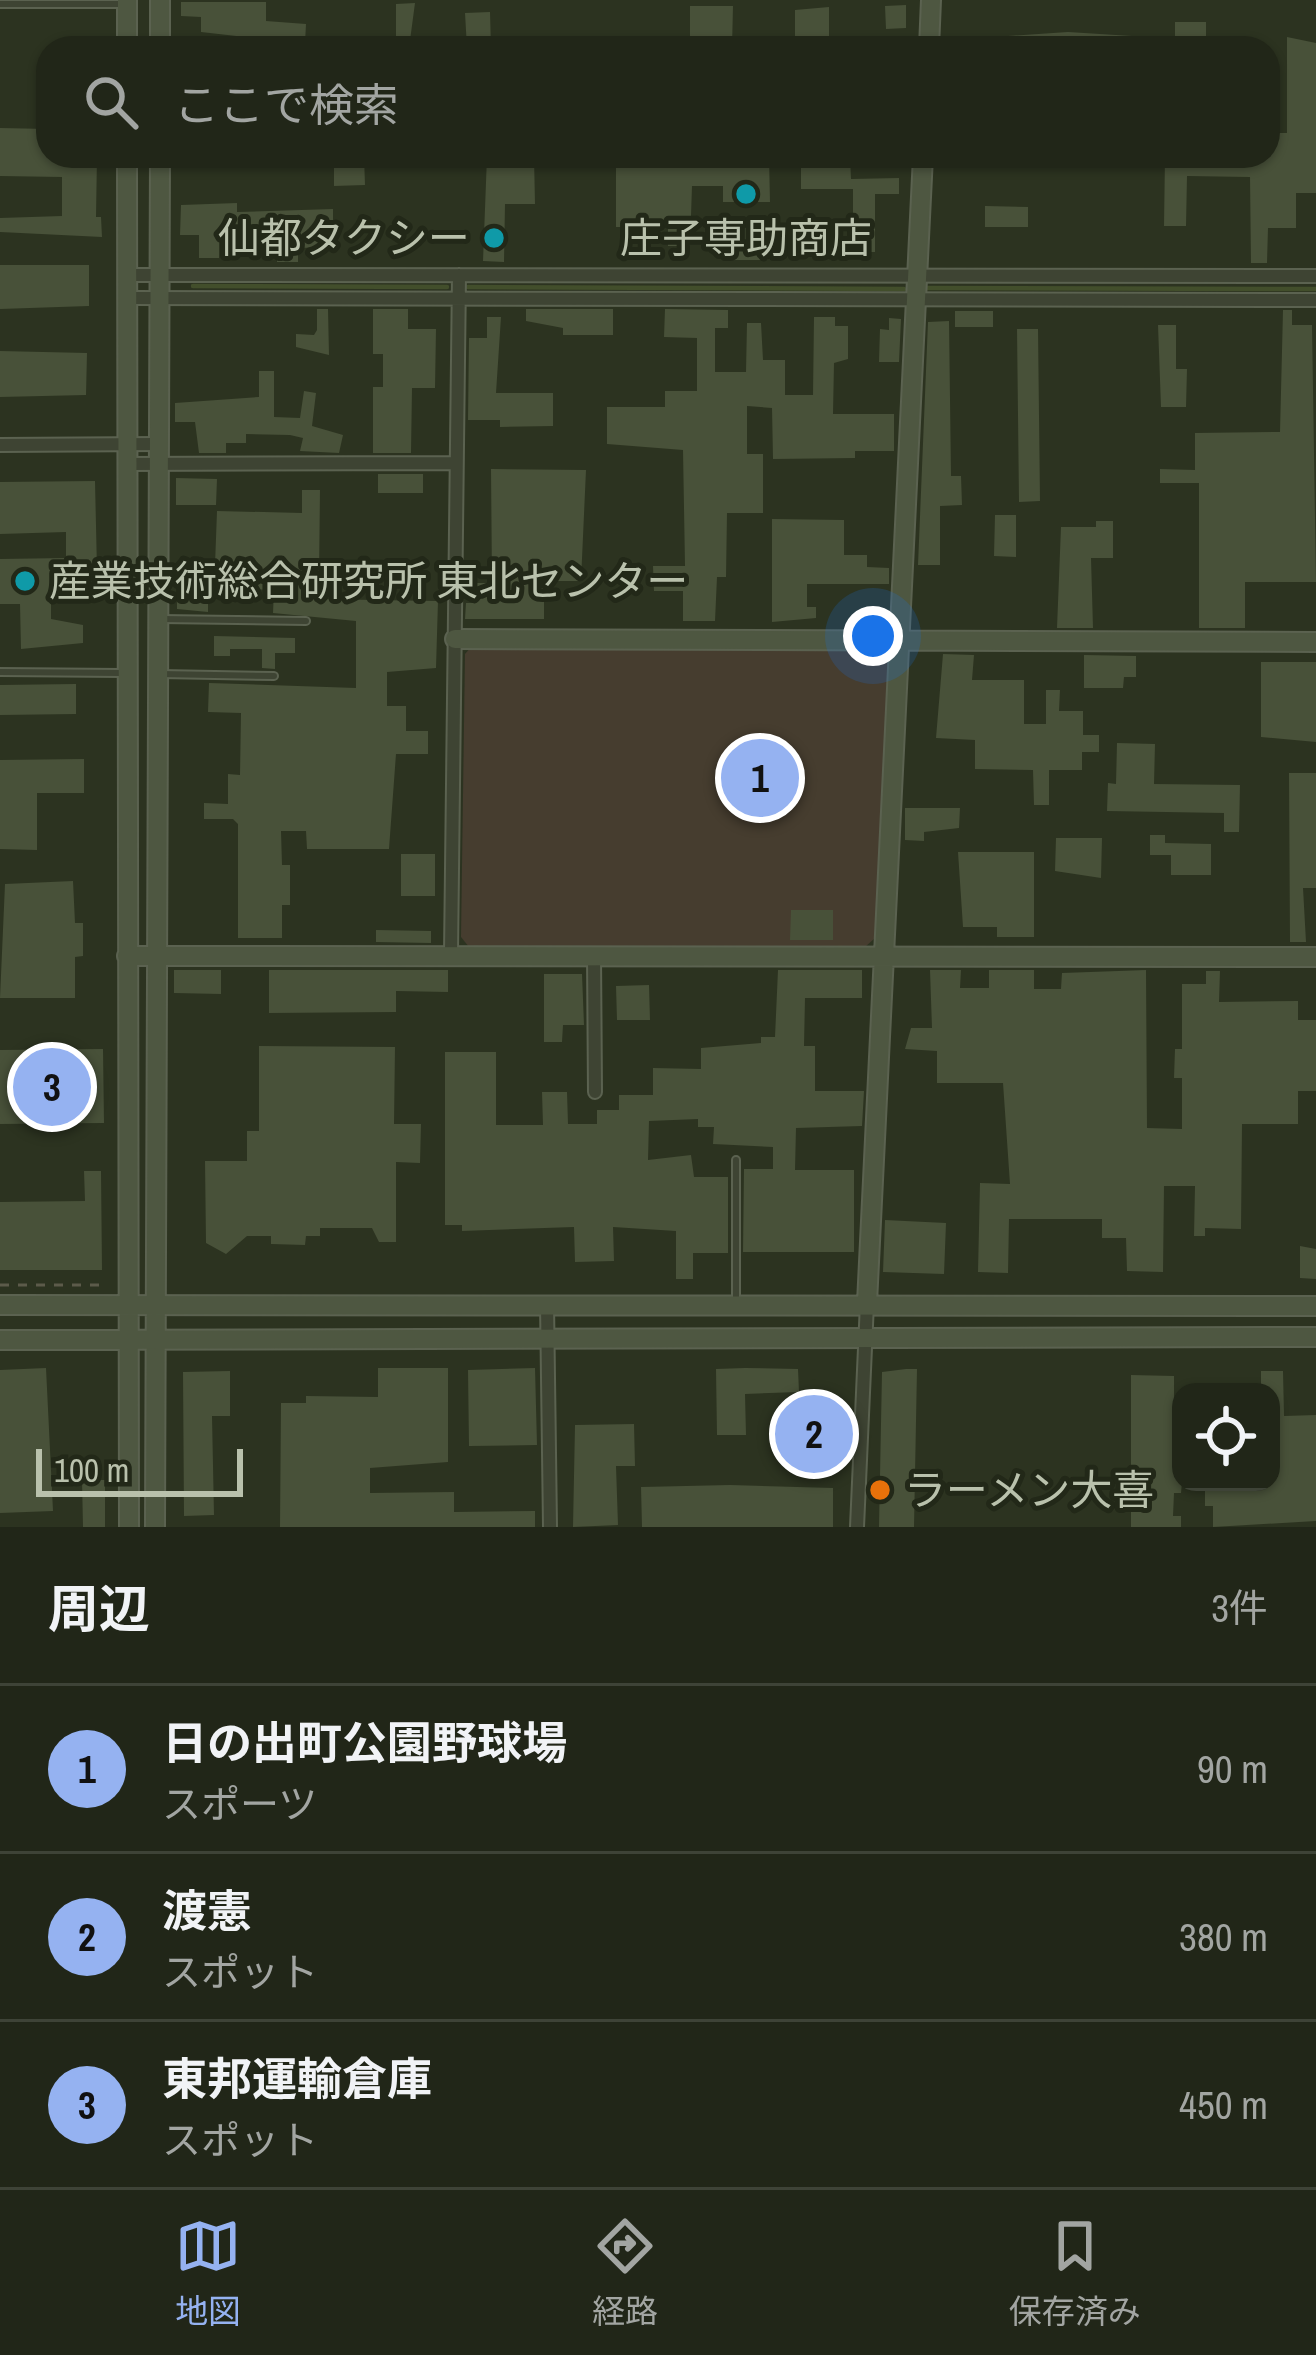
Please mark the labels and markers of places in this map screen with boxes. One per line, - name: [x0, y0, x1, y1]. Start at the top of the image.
- marker: 庄子専助商店: [733, 181, 759, 207]
- place label: 仙都タクシー: [218, 210, 470, 266]
- place label: 庄子専助商店: [620, 210, 872, 266]
- marker: 仙都タクシー: [481, 225, 507, 251]
- place label: 産業技術総合研究所 東北センター: [49, 553, 689, 609]
- marker: 産業技術総合研究所 東北センター: [12, 568, 38, 594]
- pin: 1: [721, 733, 799, 823]
- pin: 3: [13, 1042, 91, 1132]
- pin: 2: [775, 1389, 853, 1479]
- place label: ラーメン大喜: [904, 1462, 1154, 1518]
- marker: ラーメン大喜: [867, 1477, 893, 1503]

